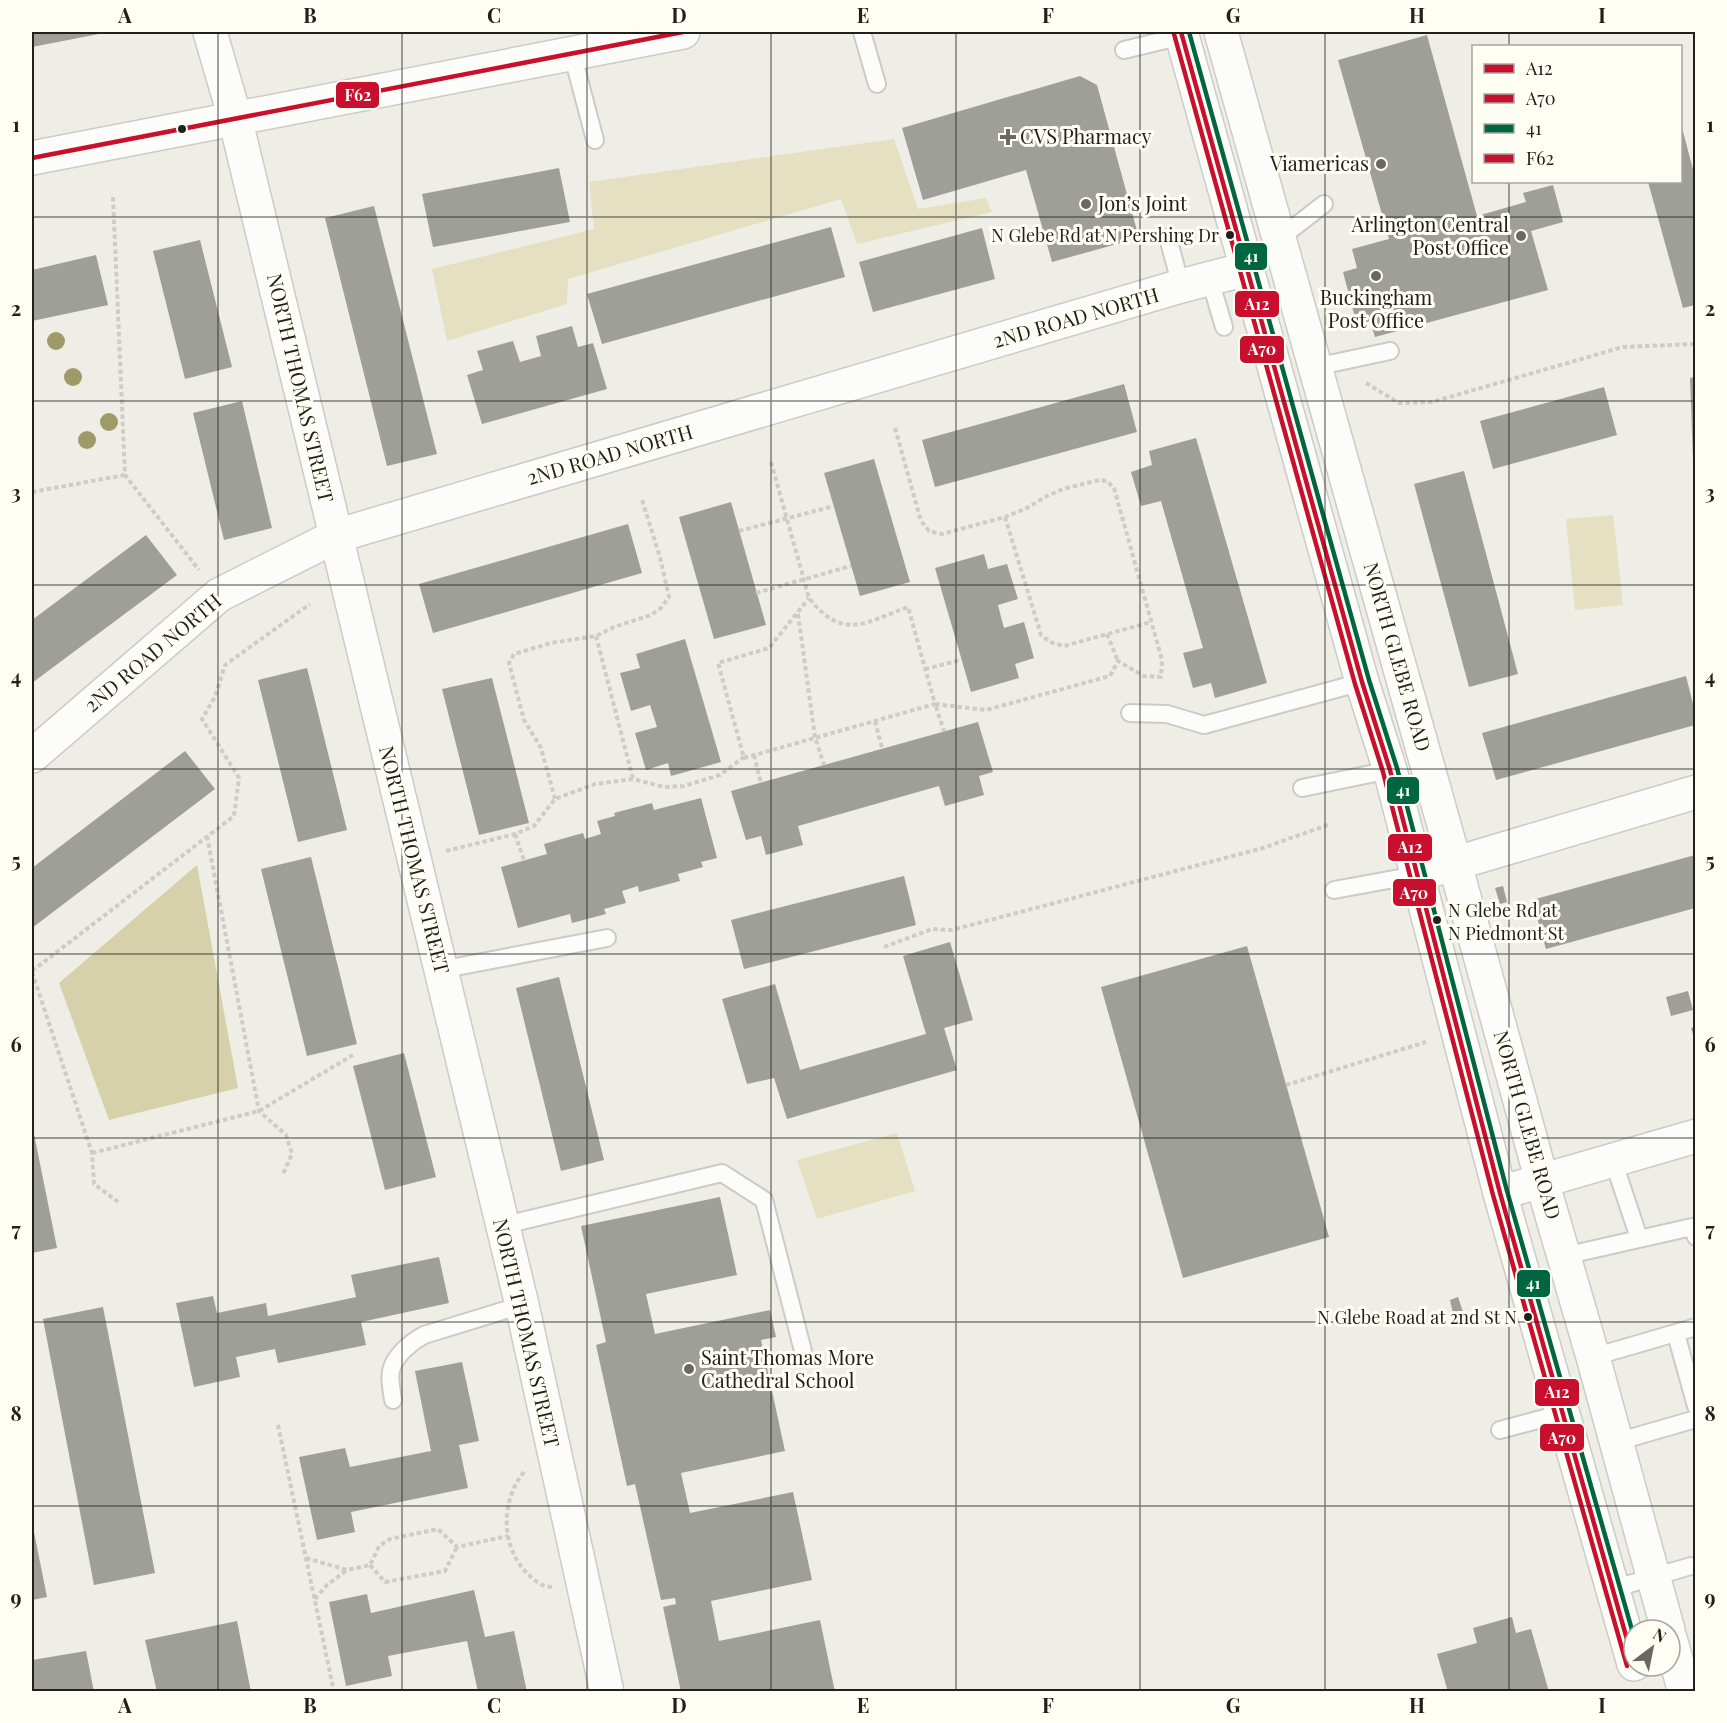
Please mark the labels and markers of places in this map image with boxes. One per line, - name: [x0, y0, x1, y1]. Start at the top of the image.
- place label: CVS Pharmacy: [1020, 122, 1152, 149]
- unlabelled marker: [176, 123, 188, 135]
- marker: CVS Pharmacy: [1001, 130, 1015, 144]
- place label: Viamericas: [1269, 149, 1369, 176]
- marker: Viamericas: [1374, 157, 1388, 171]
- place label: Jon’s Joint: [1097, 189, 1188, 216]
- marker: Jon’s Joint: [1079, 197, 1093, 211]
- place label: Arlington Central Post Office: [1351, 210, 1509, 260]
- place label: N Glebe Rd at N Pershing Dr: [991, 223, 1219, 247]
- marker: N Glebe Rd at N Pershing Dr: [1224, 229, 1236, 241]
- marker: Arlington Central Post Office: [1514, 229, 1528, 243]
- marker: Buckingham Post Office: [1369, 269, 1383, 283]
- place label: Buckingham Post Office: [1320, 283, 1432, 333]
- place label: N Glebe Rd at N Piedmont St: [1448, 898, 1564, 945]
- marker: N Glebe Rd at N Piedmont St: [1431, 914, 1443, 926]
- place label: N Glebe Road at 2nd St N: [1317, 1305, 1517, 1329]
- marker: N Glebe Road at 2nd St N: [1522, 1311, 1534, 1323]
- place label: Saint Thomas More Cathedral School: [701, 1343, 874, 1393]
- marker: Saint Thomas More Cathedral School: [682, 1362, 696, 1376]

